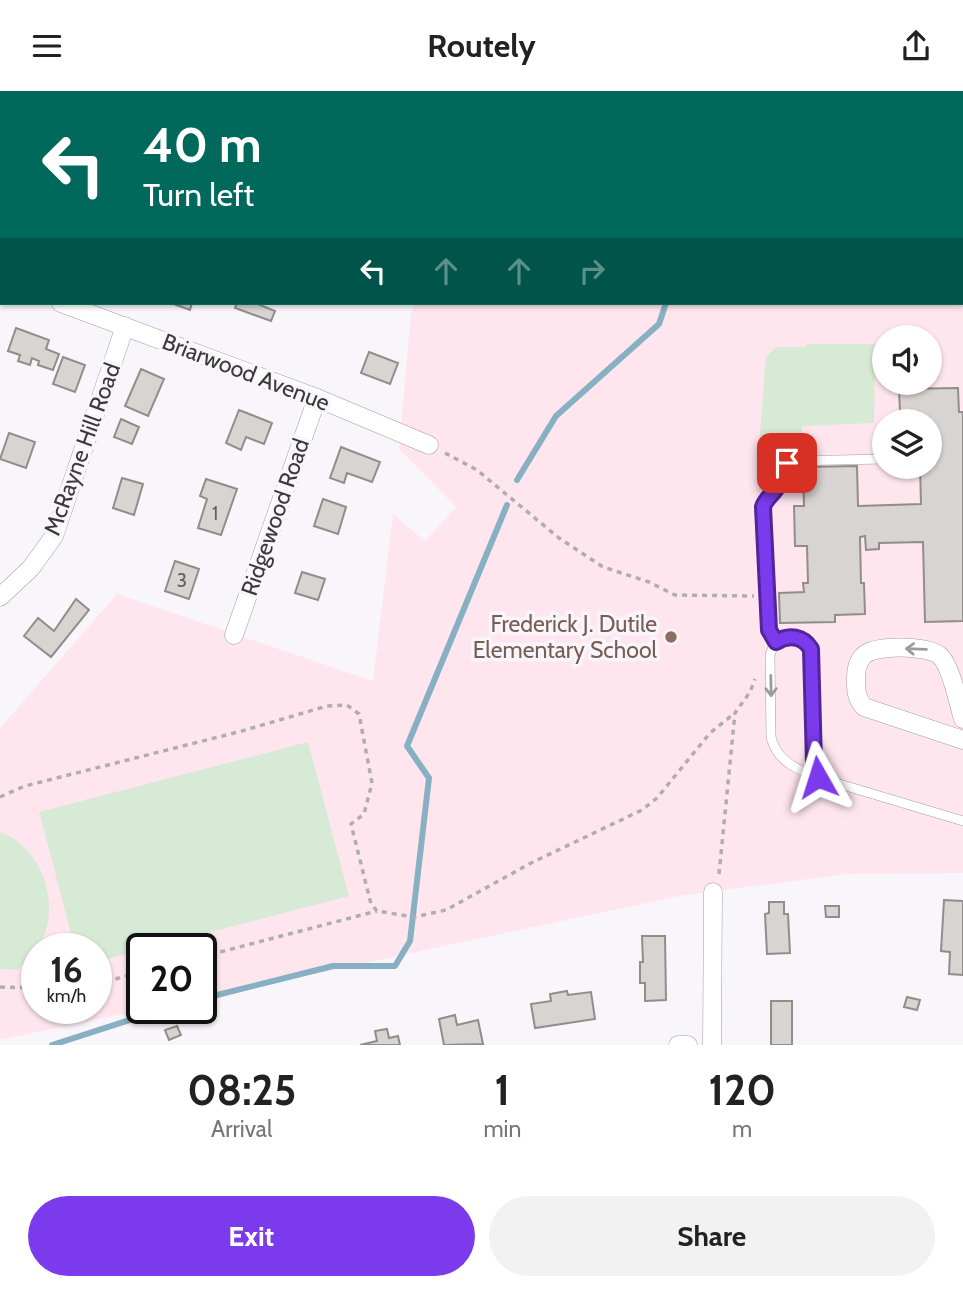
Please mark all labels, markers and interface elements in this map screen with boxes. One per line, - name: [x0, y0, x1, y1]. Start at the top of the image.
- text: Routely: [427, 26, 536, 65]
- icon: menu: [28, 27, 66, 65]
- icon: share: [897, 27, 935, 65]
- text: 40 m: [143, 115, 262, 174]
- icon: left: [28, 119, 119, 210]
- text: Turn left: [143, 175, 254, 214]
- icon: left: [354, 252, 392, 290]
- icon: ahead: [427, 252, 465, 290]
- icon: ahead: [500, 252, 538, 290]
- icon: right: [573, 252, 611, 290]
- map controls: [872, 325, 942, 479]
- button: sound: [872, 325, 942, 395]
- street label: Briarwood Avenue: [158, 327, 334, 417]
- street label: McRayne Hill Road: [38, 359, 126, 539]
- button: layers: [872, 409, 942, 479]
- pin: [757, 433, 817, 493]
- street label: Ridgewood Road: [235, 435, 315, 599]
- icon: arrive: [768, 444, 806, 482]
- house number: 1: [212, 502, 218, 525]
- house number: 3: [177, 569, 187, 592]
- place label: Frederick J. Dutile Elementary School: [473, 610, 658, 664]
- marker: Frederick J. Dutile Elementary School: [663, 629, 679, 645]
- one-way arrow: [905, 643, 928, 656]
- one-way arrow: [764, 674, 777, 697]
- position arrow: [781, 740, 855, 814]
- speed limit sign: 20: [126, 933, 217, 1024]
- text: 16: [50, 948, 83, 991]
- text: km/h: [47, 985, 86, 1007]
- text: 08:25: [187, 1064, 296, 1116]
- text: 1: [495, 1064, 510, 1116]
- text: 120: [708, 1064, 776, 1116]
- text: Arrival: [211, 1115, 272, 1143]
- text: min: [483, 1115, 521, 1143]
- text: m: [732, 1115, 752, 1143]
- button: Exit: [28, 1196, 475, 1276]
- button: Share: [489, 1196, 935, 1276]

